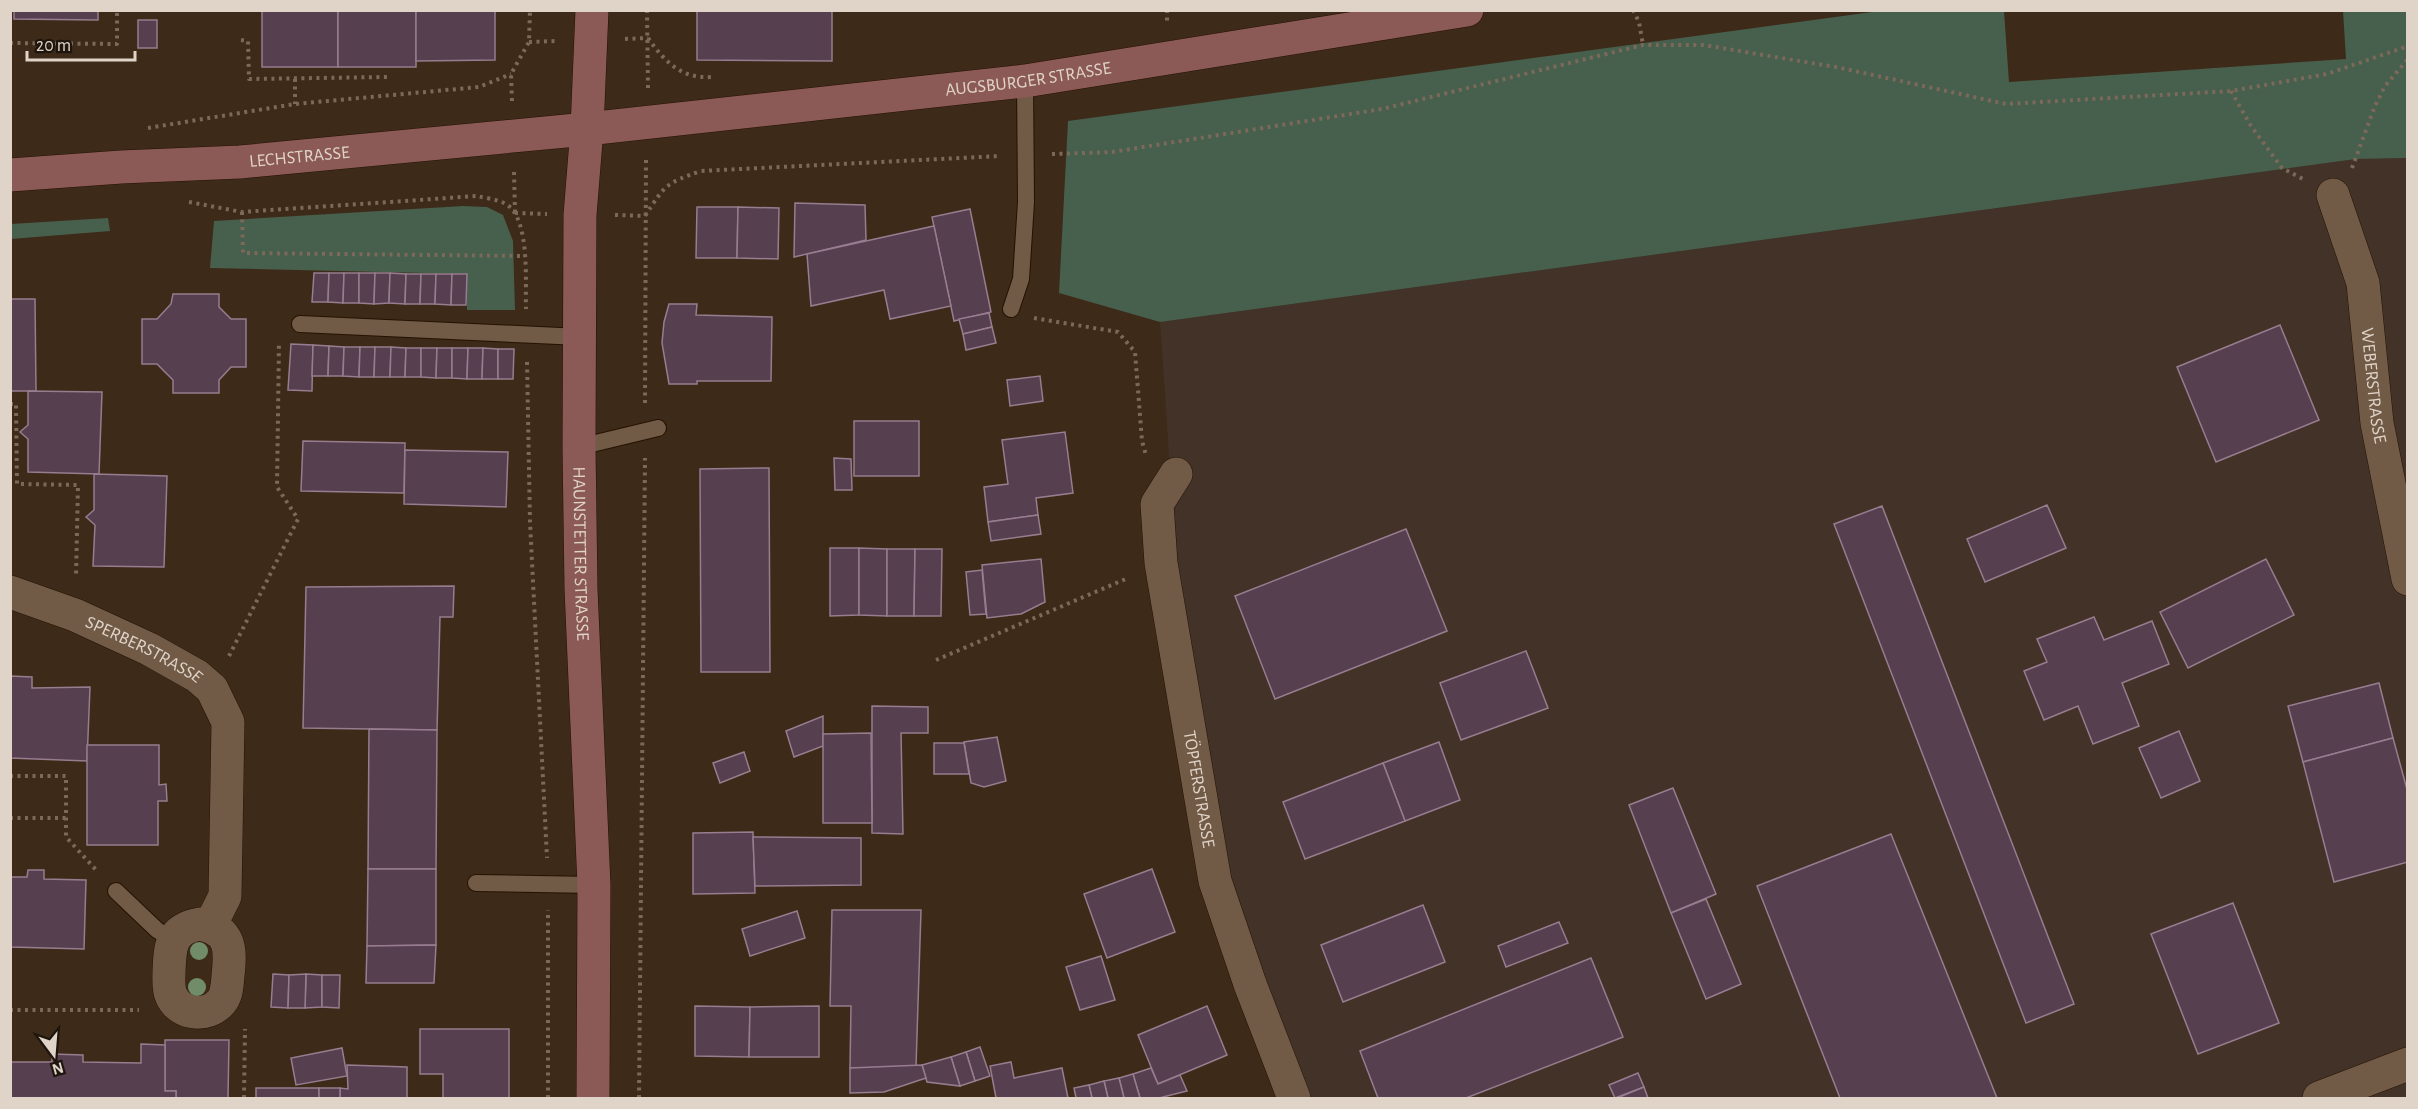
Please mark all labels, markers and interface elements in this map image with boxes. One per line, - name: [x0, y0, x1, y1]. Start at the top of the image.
- scale bar: [27, 24, 135, 62]
- text: 20 m: [36, 37, 71, 55]
- street label: AUGSBURGER STRASSE: [944, 59, 1113, 100]
- street label: LECHSTRASSE: [248, 144, 351, 171]
- street label: WEBERSTRASSE: [2358, 327, 2389, 445]
- street label: HAUNSTETTER STRASSE: [569, 466, 591, 641]
- street label: SPERBERSTRASSE: [83, 613, 206, 687]
- street label: TÖPFERSTRASSE: [1180, 729, 1217, 850]
- north arrow: [24, 1025, 84, 1085]
- text: N: [50, 1059, 65, 1078]

